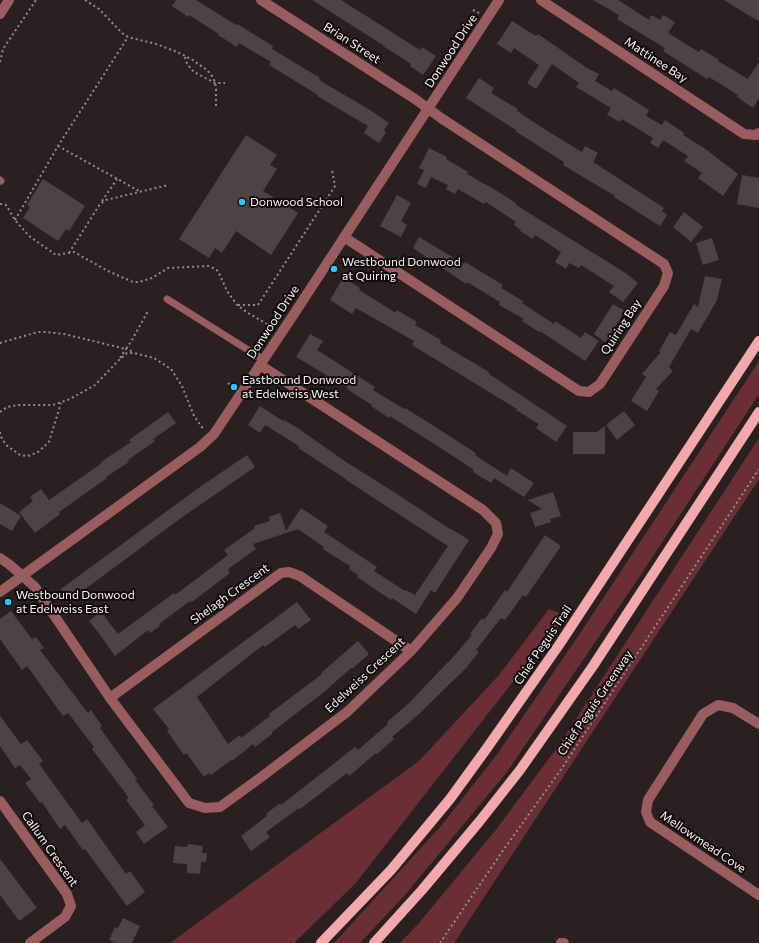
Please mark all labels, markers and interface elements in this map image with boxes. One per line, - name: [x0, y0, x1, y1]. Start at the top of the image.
- street label: Donwood Drive: [422, 12, 480, 90]
- street label: Brian Street: [321, 19, 383, 67]
- street label: Mattinee Bay: [622, 34, 690, 86]
- place label: Donwood School: [250, 195, 343, 209]
- marker: Donwood School: [237, 197, 247, 207]
- place label: Westbound Donwood at Quiring: [342, 255, 461, 283]
- marker: Westbound Donwood at Quiring: [329, 264, 339, 274]
- street label: Donwood Drive: [244, 283, 302, 361]
- street label: Quiring Bay: [598, 297, 644, 357]
- place label: Eastbound Donwood at Edelweiss West: [242, 373, 356, 401]
- marker: Eastbound Donwood at Edelweiss West: [229, 382, 239, 392]
- street label: Shelagh Crescent: [188, 561, 272, 627]
- place label: Westbound Donwood at Edelweiss East: [16, 588, 135, 616]
- marker: Westbound Donwood at Edelweiss East: [3, 597, 13, 607]
- street label: Chief Peguis Trail: [511, 602, 575, 688]
- street label: Edelweiss Crescent: [322, 634, 408, 716]
- street label: Chief Peguis Greenway: [554, 648, 636, 758]
- street label: Mellowmead Cove: [657, 808, 749, 876]
- street label: Callum Crescent: [19, 809, 81, 889]

